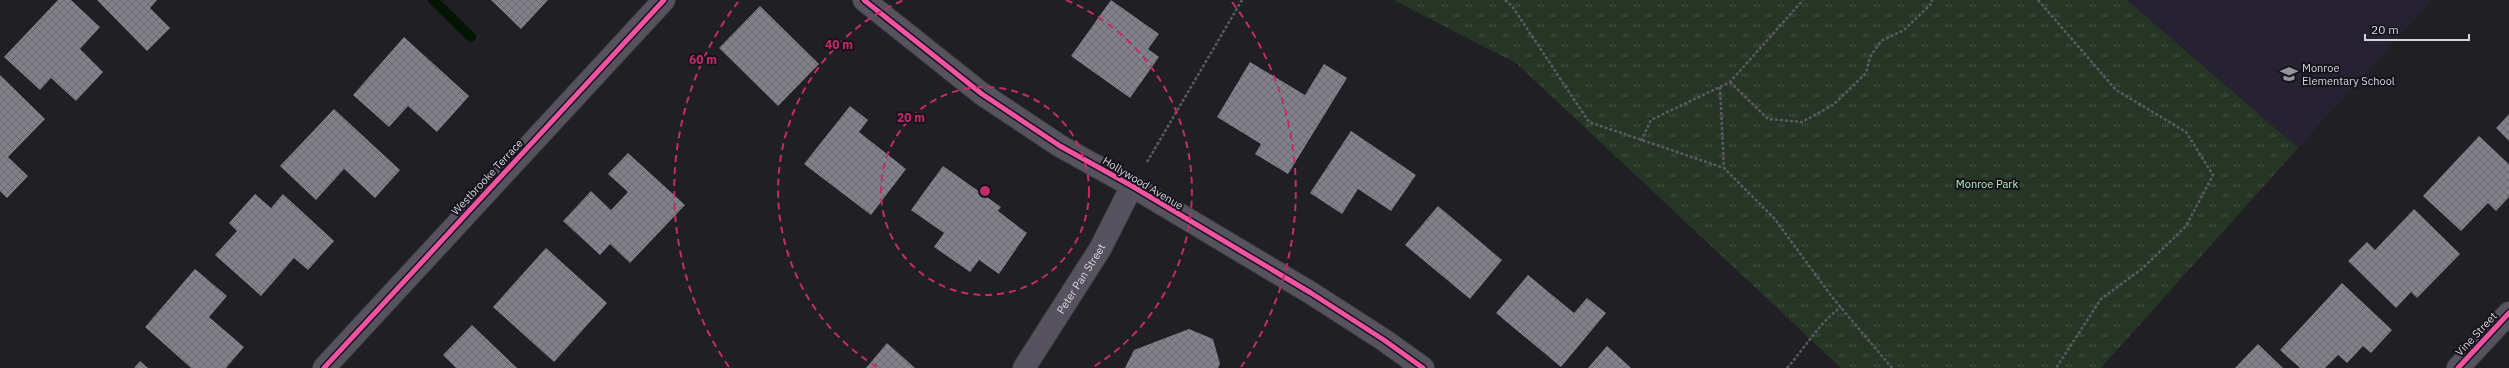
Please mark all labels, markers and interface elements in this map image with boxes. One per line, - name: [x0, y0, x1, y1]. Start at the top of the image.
- scale bar: [2365, 16, 2469, 42]
- text: 20 m: [2371, 22, 2399, 37]
- text: 40 m: [825, 37, 853, 52]
- text: 60 m: [689, 52, 717, 67]
- place label: Monroe Elementary School: [2302, 61, 2395, 88]
- school or university icon: Monroe Elementary School: [2279, 64, 2299, 84]
- text: 20 m: [897, 110, 925, 125]
- street label: Westbrooke Terrace: [448, 136, 526, 218]
- street label: Hollywood Avenue: [1100, 153, 1186, 213]
- park label: Monroe Park: [1956, 177, 2018, 191]
- centre of rings: [978, 184, 992, 198]
- street label: Peter Pan Street: [1053, 241, 1109, 316]
- street label: Vine Street: [2452, 309, 2500, 359]

